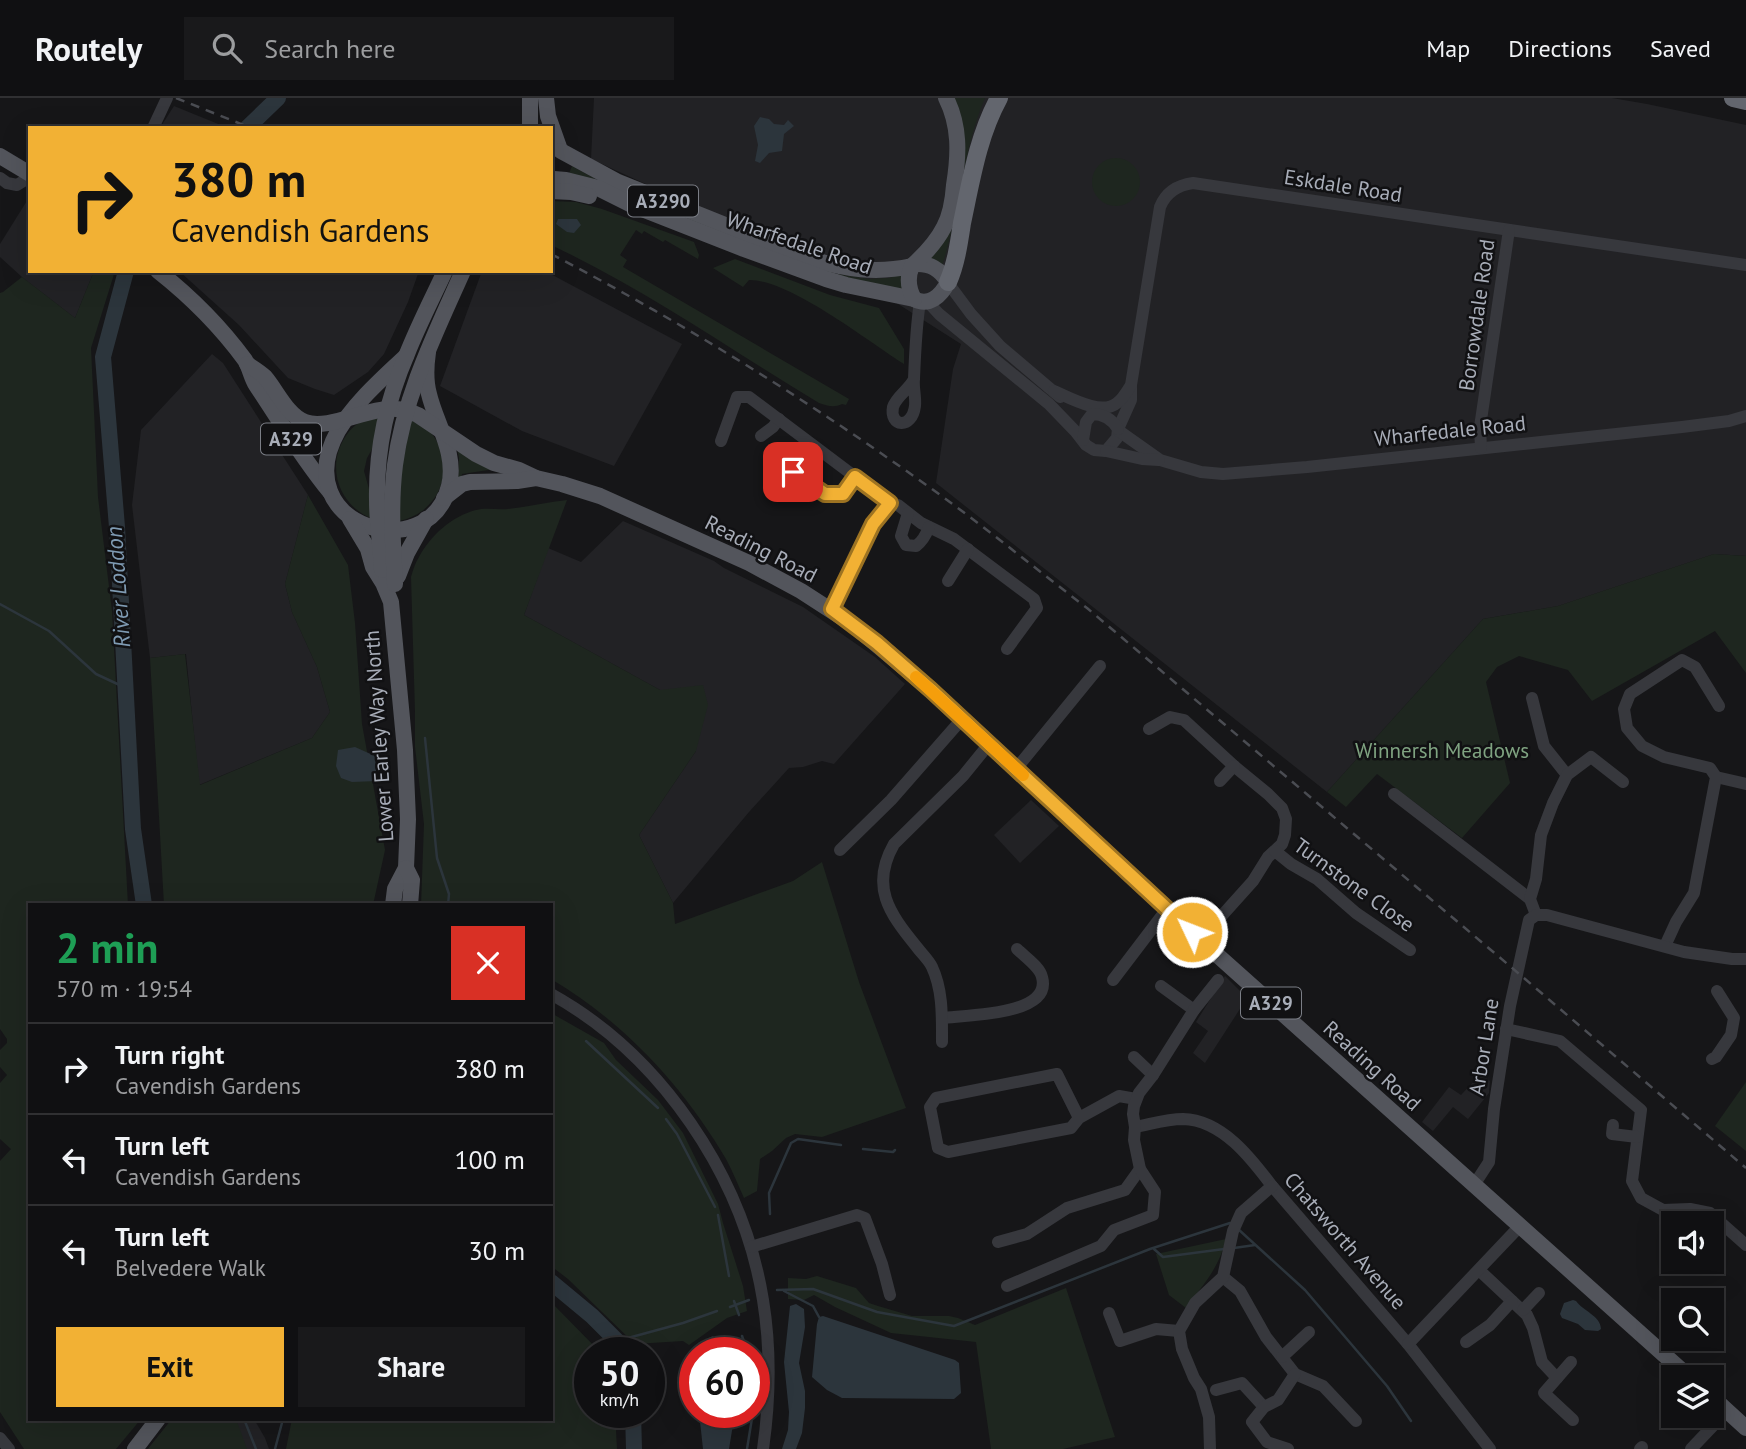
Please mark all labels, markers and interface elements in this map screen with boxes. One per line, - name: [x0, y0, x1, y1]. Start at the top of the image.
- search box: [184, 17, 674, 80]
- text: Routely: [35, 27, 142, 70]
- icon: search: [208, 29, 246, 67]
- text: Search here: [264, 32, 395, 65]
- text: Map: [1426, 33, 1470, 64]
- text: Directions: [1508, 33, 1612, 64]
- text: Saved: [1650, 33, 1711, 64]
- text: 380 m: [171, 147, 306, 211]
- icon: right: [56, 154, 147, 245]
- street label: Eskdale Road: [1282, 163, 1404, 208]
- road number: A3290: [628, 186, 698, 216]
- street label: Wharfedale Road: [723, 205, 875, 280]
- text: Cavendish Gardens: [171, 209, 430, 251]
- street label: Borrowdale Road: [1453, 237, 1501, 392]
- street label: Wharfedale Road: [1373, 409, 1527, 452]
- road number: A329: [261, 424, 321, 454]
- pin: [763, 442, 823, 502]
- icon: arrive: [774, 453, 812, 491]
- street label: Reading Road: [701, 509, 822, 588]
- water label: River Loddon: [99, 525, 136, 649]
- street label: Lower Earley Way North: [358, 629, 399, 843]
- park label: Winnersh Meadows: [1355, 737, 1529, 764]
- street label: Turnstone Close: [1289, 832, 1420, 938]
- position arrow: [1155, 895, 1229, 969]
- text: 2 min: [56, 920, 158, 975]
- button: close: [451, 926, 525, 1000]
- text: 570 m · 19:54: [56, 974, 192, 1003]
- road number: A329: [1241, 988, 1301, 1018]
- street label: Arbor Lane: [1463, 997, 1504, 1097]
- street label: Reading Road: [1318, 1015, 1427, 1117]
- text: Turn right: [115, 1038, 224, 1071]
- icon: right: [56, 1050, 94, 1088]
- text: 380 m: [454, 1052, 525, 1085]
- text: Cavendish Gardens: [115, 1071, 301, 1100]
- text: Turn left: [115, 1129, 209, 1162]
- icon: left: [56, 1141, 94, 1179]
- text: 100 m: [454, 1143, 525, 1176]
- text: Cavendish Gardens: [115, 1162, 301, 1191]
- street label: Chatsworth Avenue: [1278, 1166, 1412, 1315]
- map controls: [1661, 1211, 1724, 1428]
- button: sound: [1661, 1211, 1724, 1274]
- text: Turn left: [115, 1220, 209, 1253]
- icon: left: [56, 1232, 94, 1270]
- text: 30 m: [469, 1234, 525, 1267]
- text: Belvedere Walk: [115, 1253, 266, 1282]
- button: search: [1661, 1288, 1724, 1351]
- button: Exit: [56, 1327, 284, 1407]
- button: Share: [298, 1327, 525, 1407]
- speed limit sign: 60: [679, 1337, 770, 1428]
- text: 50: [600, 1350, 639, 1396]
- button: layers: [1661, 1365, 1724, 1428]
- text: km/h: [600, 1388, 639, 1411]

